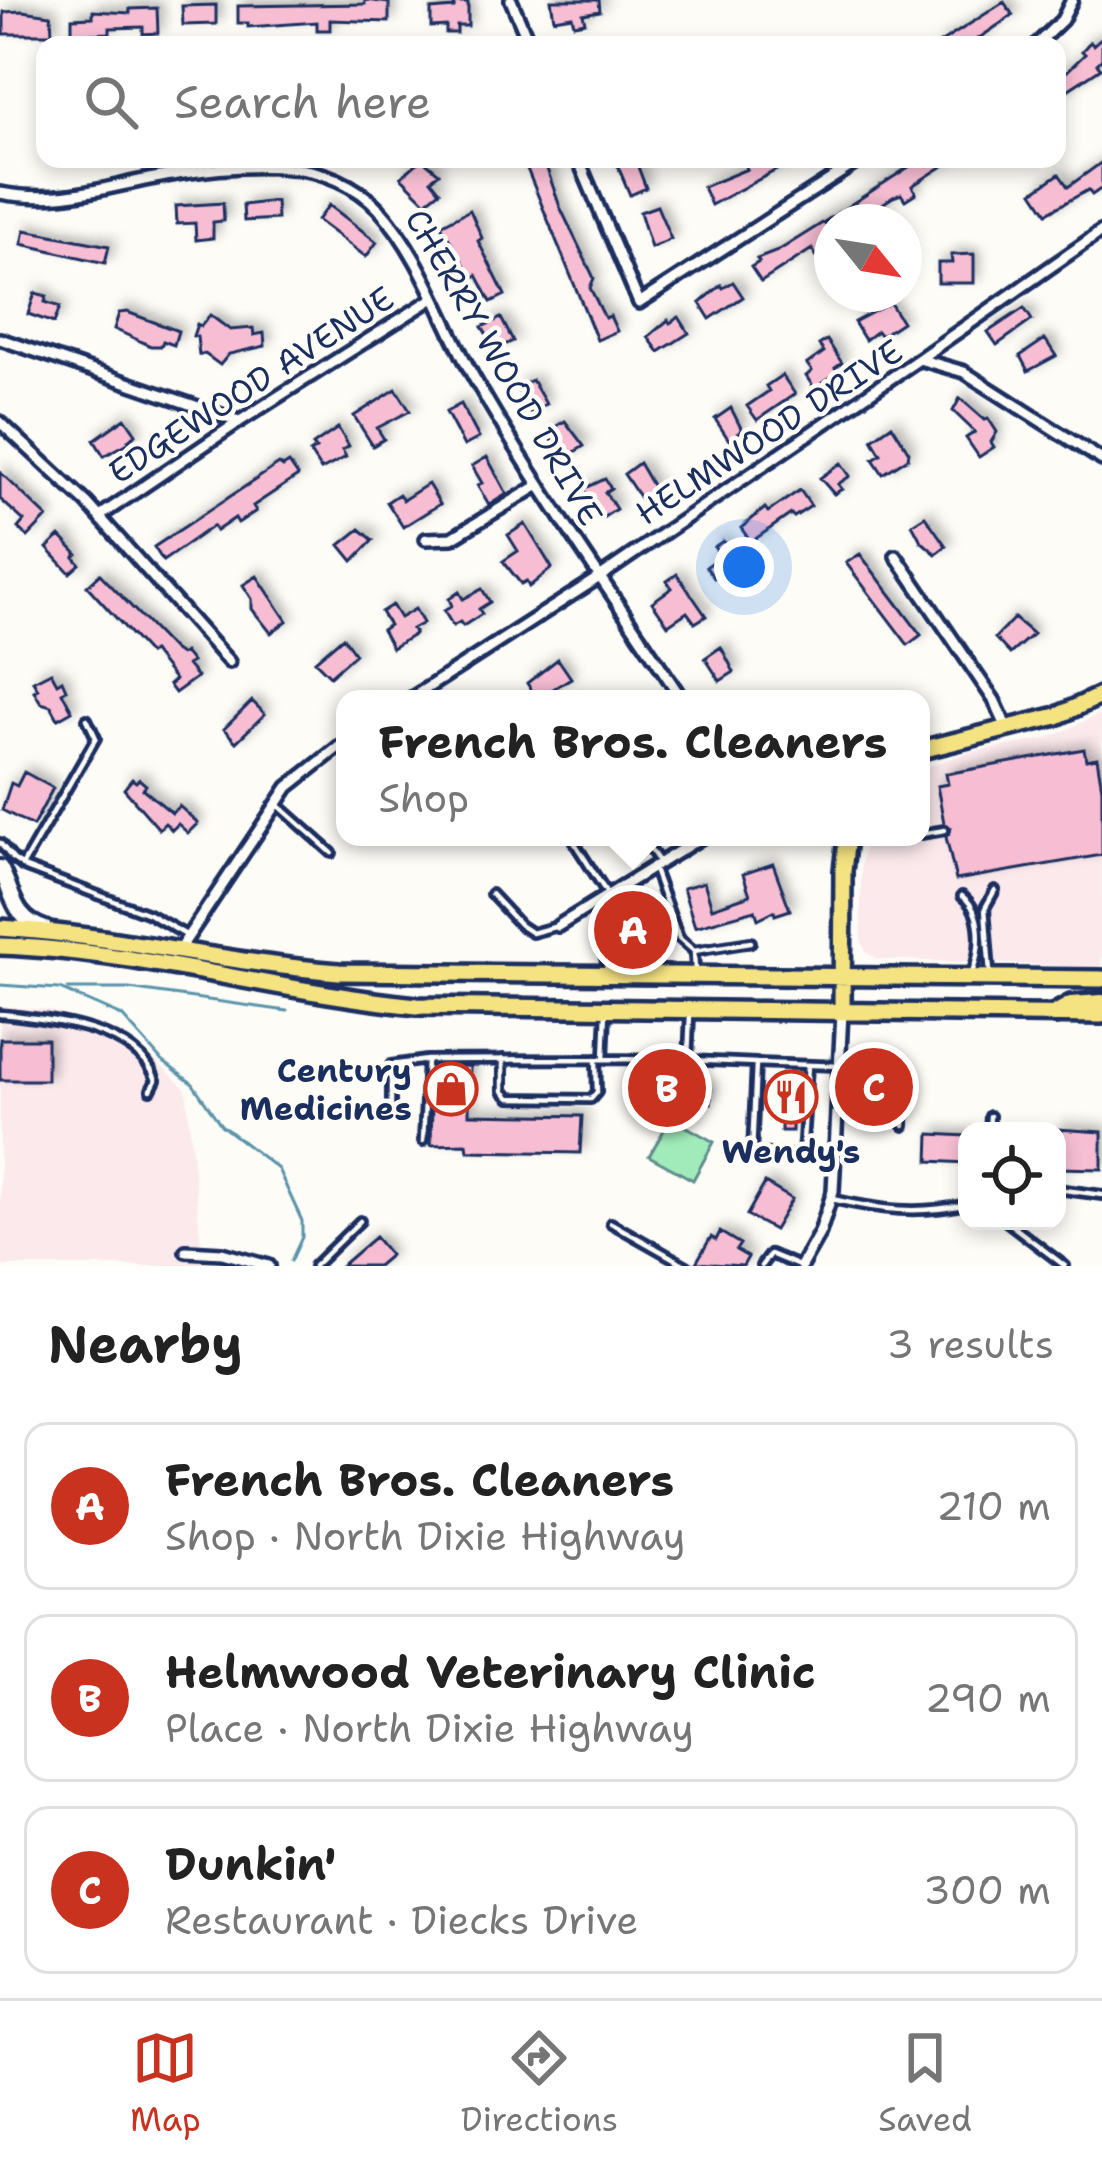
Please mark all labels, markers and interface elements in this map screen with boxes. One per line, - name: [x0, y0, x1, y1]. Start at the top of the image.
- search box: [36, 36, 1066, 168]
- icon: search: [78, 69, 144, 135]
- text: Search here: [174, 72, 431, 132]
- street label: CHERRY WOOD DRIVE: [395, 200, 613, 534]
- north arrow: [814, 204, 922, 312]
- street label: EDGEWOOD AVENUE: [100, 276, 402, 494]
- street label: HELMWOOD DRIVE: [627, 329, 911, 535]
- your location: [714, 537, 774, 597]
- popup: [336, 690, 930, 846]
- text: French Bros. Cleaners: [378, 712, 888, 772]
- text: Shop: [378, 772, 469, 824]
- pin: A: [594, 885, 672, 975]
- pin: C: [835, 1042, 913, 1132]
- pin: B: [628, 1043, 706, 1133]
- place label: Century Medicines: [240, 1048, 412, 1131]
- shop icon: Century Medicines: [423, 1061, 479, 1117]
- restaurant icon: Wendy's: [763, 1069, 819, 1125]
- map controls: [958, 1122, 1066, 1230]
- button: locate: [958, 1122, 1066, 1230]
- place label: Wendy's: [722, 1129, 860, 1174]
- text: Nearby: [48, 1310, 243, 1378]
- text: 3 results: [887, 1318, 1054, 1370]
- text: French Bros. Cleaners: [165, 1450, 674, 1510]
- text: A: [75, 1480, 105, 1532]
- text: 210 m: [936, 1480, 1051, 1532]
- text: Shop · North Dixie Highway: [165, 1510, 685, 1562]
- text: Helmwood Veterinary Clinic: [165, 1642, 816, 1702]
- text: B: [78, 1672, 102, 1724]
- text: 290 m: [925, 1672, 1051, 1724]
- text: Place · North Dixie Highway: [165, 1702, 694, 1754]
- text: Dunkin': [165, 1834, 336, 1894]
- text: C: [78, 1864, 102, 1916]
- text: 300 m: [923, 1864, 1051, 1916]
- text: Restaurant · Diecks Drive: [165, 1894, 638, 1946]
- tab: Map: [130, 2025, 201, 2142]
- tab: Directions: [461, 2025, 618, 2142]
- tab: Saved: [878, 2025, 972, 2142]

